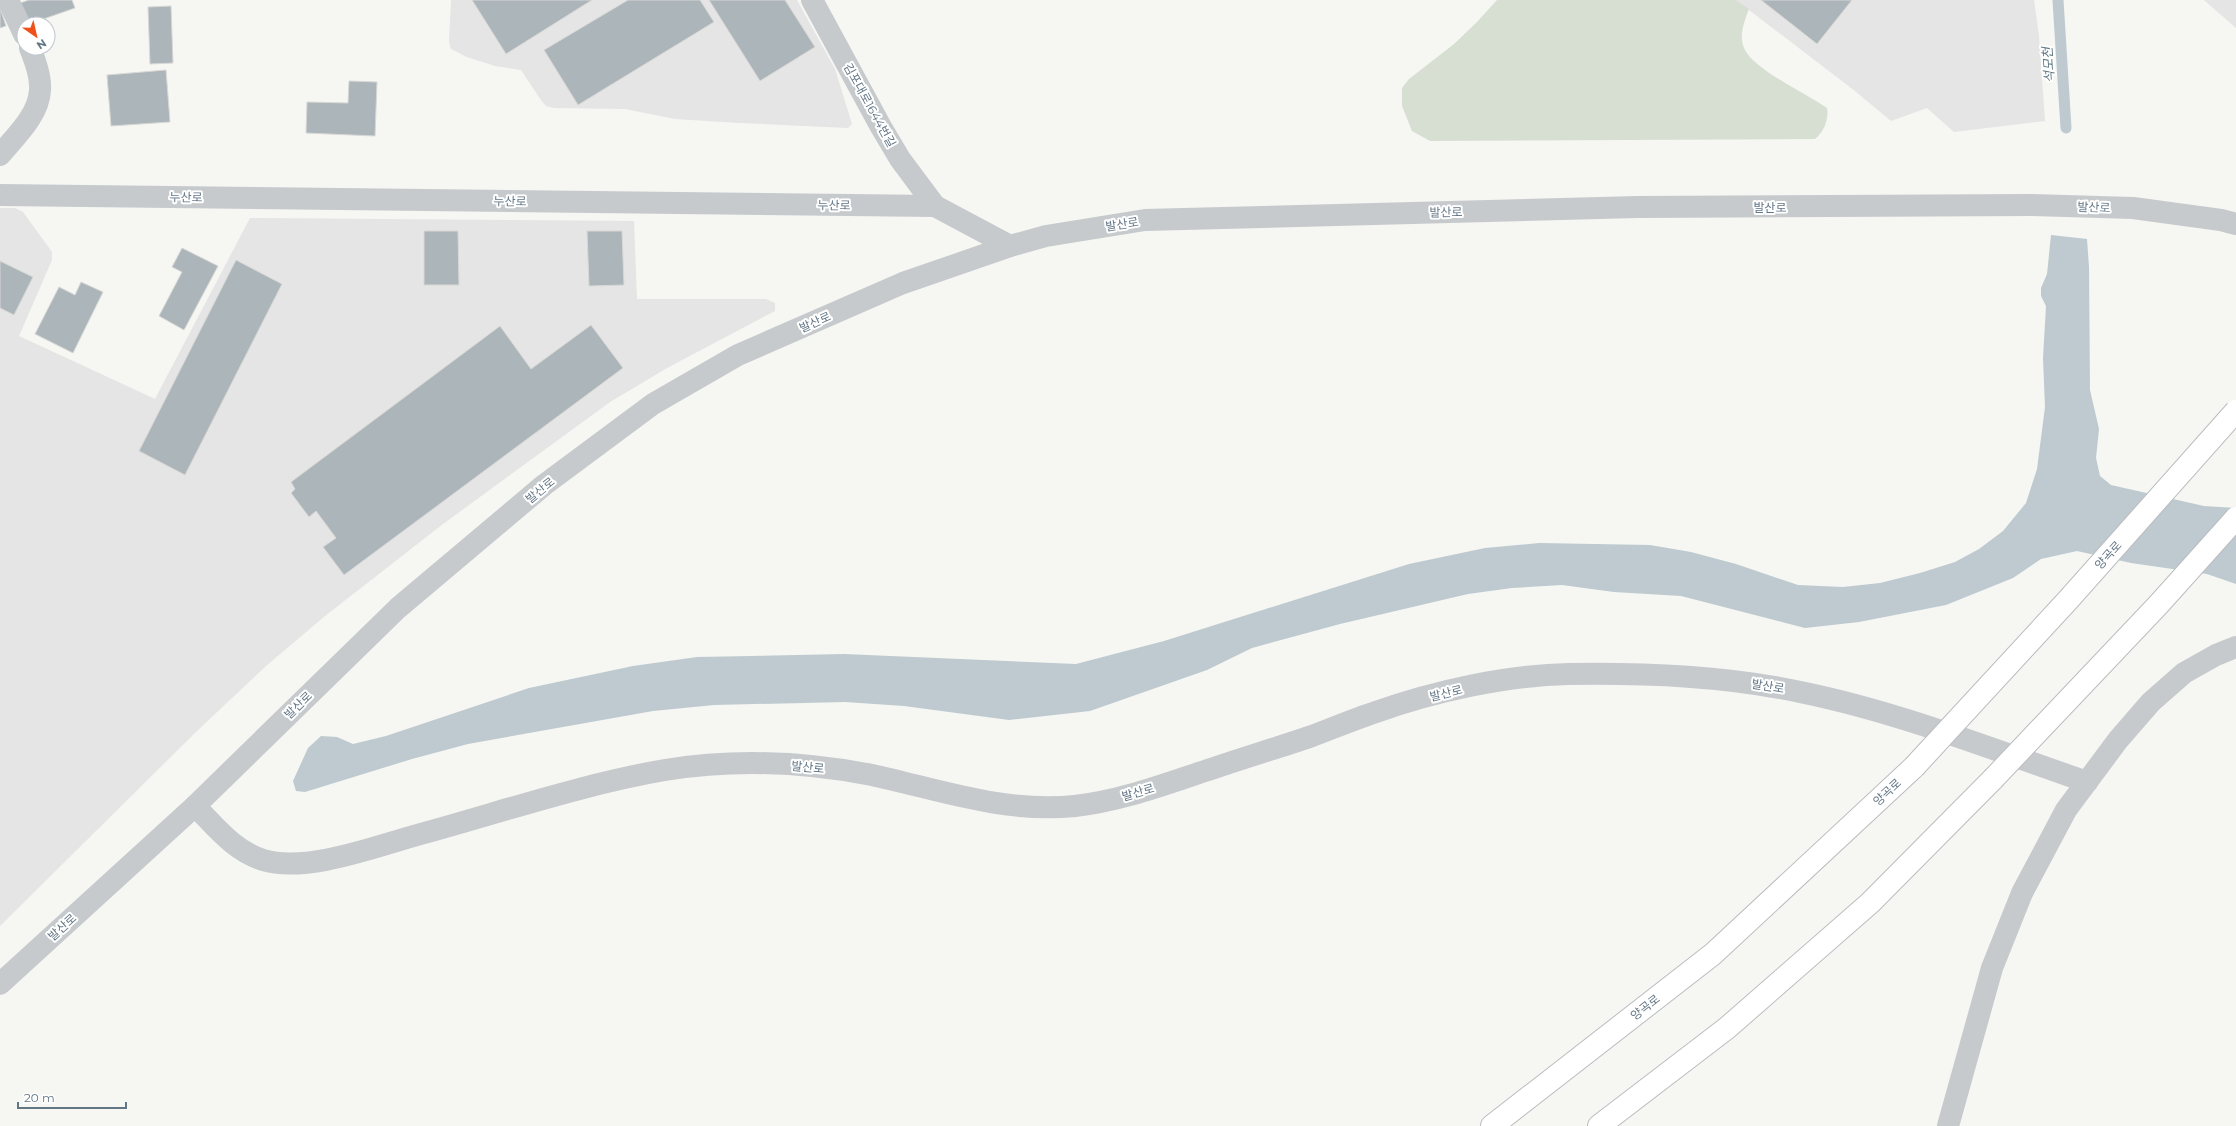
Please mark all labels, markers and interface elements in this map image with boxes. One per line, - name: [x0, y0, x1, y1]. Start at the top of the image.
- north arrow: [16, 16, 56, 56]
- text: N: [34, 36, 49, 53]
- water label: 석모천: [2039, 46, 2057, 83]
- street label: 김포대로1644번길: [841, 60, 899, 150]
- street label: 누산로: [169, 189, 203, 205]
- street label: 누산로: [493, 193, 527, 209]
- street label: 누산로: [817, 197, 851, 213]
- street label: 발산로: [2077, 199, 2111, 215]
- street label: 발산로: [1753, 200, 1787, 215]
- street label: 발산로: [1429, 204, 1463, 220]
- street label: 발산로: [1104, 214, 1140, 234]
- street label: 발산로: [797, 308, 833, 336]
- street label: 발산로: [522, 474, 558, 506]
- street label: 양곡로: [2091, 538, 2125, 572]
- street label: 발산로: [1750, 676, 1786, 696]
- street label: 발산로: [1428, 682, 1464, 704]
- street label: 발산로: [281, 688, 315, 722]
- street label: 발산로: [791, 758, 825, 776]
- street label: 양곡로: [1870, 775, 1904, 809]
- street label: 발산로: [1120, 780, 1156, 804]
- street label: 발산로: [45, 910, 79, 944]
- street label: 양곡로: [1627, 991, 1663, 1023]
- scale bar: [18, 1084, 126, 1110]
- text: 20 m: [24, 1090, 55, 1105]

